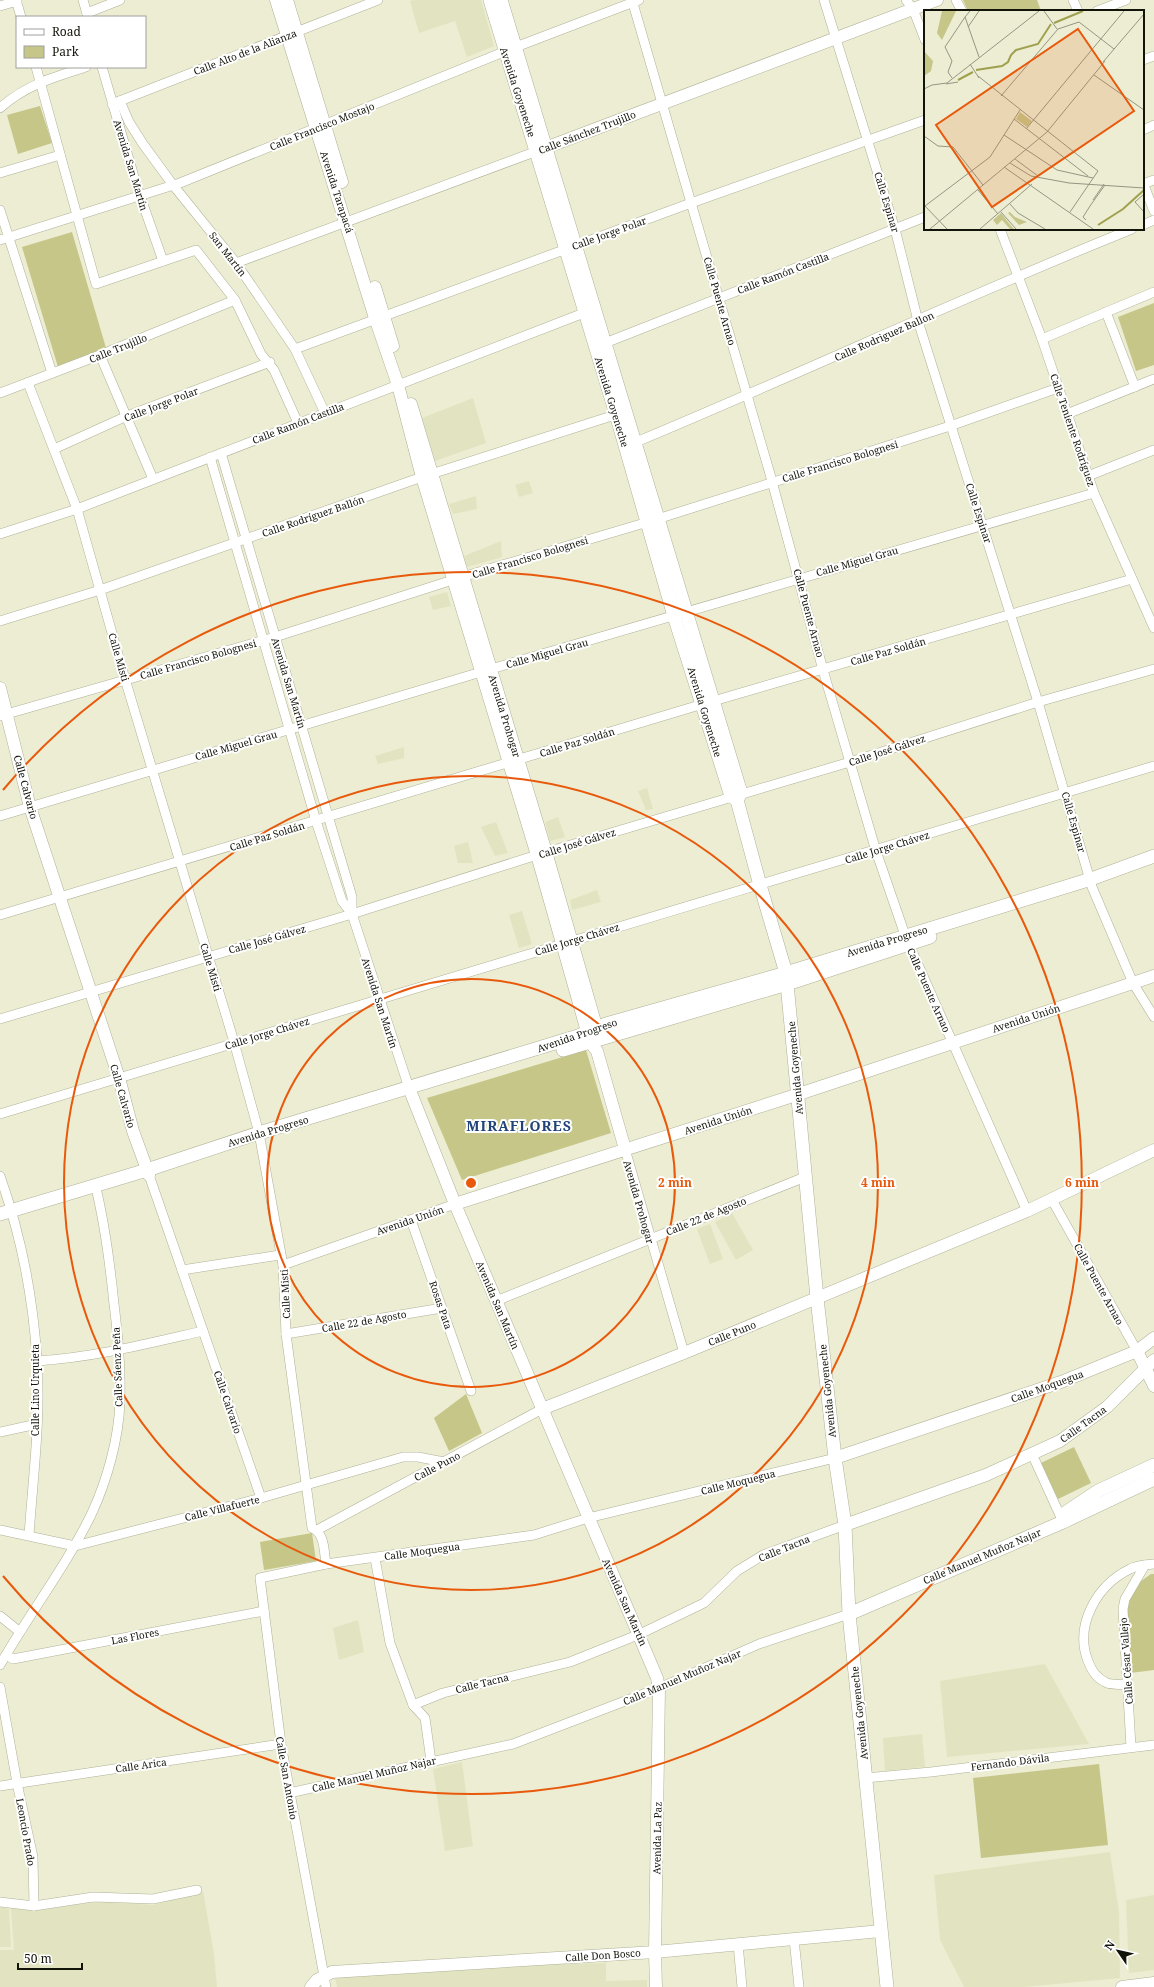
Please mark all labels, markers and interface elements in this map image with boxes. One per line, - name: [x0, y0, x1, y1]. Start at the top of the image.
- inset map: [924, 10, 1144, 230]
- legend: [16, 16, 146, 68]
- text: Road: [52, 23, 82, 40]
- street label: Calle Alto de la Alianza: [191, 26, 299, 78]
- text: Park: [52, 43, 80, 60]
- street label: Avenida Goyeneche: [497, 45, 539, 139]
- street label: Calle Francisco Mostajo: [267, 98, 377, 153]
- street label: Calle Sánchez Trujillo: [536, 107, 638, 157]
- street label: Avenida San Martín: [110, 118, 152, 213]
- street label: Avenida Tarapacá: [317, 149, 357, 235]
- street label: Calle Espinar: [871, 170, 903, 234]
- street label: Calle Jorge Polar: [570, 213, 649, 253]
- street label: San Martín: [206, 229, 250, 280]
- street label: Calle Ramón Castilla: [735, 249, 831, 297]
- street label: Calle Puente Arnao: [701, 255, 739, 347]
- street label: Calle Rodriguez Ballon: [832, 307, 937, 364]
- street label: Calle Trujillo: [87, 330, 149, 366]
- street label: Avenida Goyeneche: [592, 355, 632, 449]
- street label: Calle Teniente Rodríguez: [1047, 372, 1099, 488]
- street label: Calle Jorge Polar: [122, 383, 200, 425]
- street label: Calle Ramón Castilla: [250, 399, 346, 447]
- street label: Calle Francisco Bolognesi: [780, 436, 900, 485]
- street label: Calle Espinar: [963, 481, 995, 545]
- street label: Calle Rodríguez Ballón: [260, 492, 367, 540]
- street label: Calle Francisco Bolognesi: [470, 532, 590, 581]
- street label: Calle Miguel Grau: [814, 542, 900, 579]
- street label: Calle Puente Arnao: [790, 567, 828, 659]
- street label: Calle Misti: [105, 631, 133, 684]
- street label: Calle Paz Soldán: [849, 633, 928, 668]
- street label: Calle Miguel Grau: [504, 634, 590, 671]
- street label: Calle Francisco Bolognesi: [138, 635, 259, 682]
- street label: Avenida San Martín: [268, 636, 310, 731]
- street label: Avenida Goyeneche: [685, 665, 725, 759]
- street label: Avenida Prohogar: [486, 673, 524, 759]
- street label: Calle Paz Soldán: [538, 724, 617, 760]
- street label: Calle Miguel Grau: [193, 726, 279, 763]
- street label: Calle José Gálvez: [847, 731, 927, 769]
- street label: Calle Calvario: [11, 753, 41, 821]
- street label: Calle Espinar: [1059, 790, 1089, 854]
- street label: Calle Paz Soldán: [228, 818, 307, 854]
- street label: Calle José Gálvez: [537, 825, 617, 861]
- street label: Calle Jorge Chávez: [843, 827, 931, 867]
- street label: Calle Jorge Chávez: [533, 919, 621, 959]
- street label: Calle José Gálvez: [227, 921, 307, 957]
- street label: Avenida Progreso: [845, 922, 929, 960]
- street label: Calle Misti: [197, 941, 225, 994]
- street label: Calle Puente Arnao: [904, 945, 954, 1035]
- street label: Avenida San Martín: [359, 956, 401, 1051]
- street label: Avenida Unión: [990, 1000, 1062, 1036]
- street label: Calle Jorge Chávez: [223, 1013, 311, 1053]
- street label: Avenida Progreso: [535, 1015, 619, 1055]
- street label: Avenida Goyeneche: [784, 1021, 806, 1115]
- street label: Calle Calvario: [107, 1062, 139, 1130]
- street label: Avenida Unión: [682, 1102, 754, 1138]
- street label: Avenida Progreso: [226, 1112, 310, 1150]
- district label: MIRAFLORES: [466, 1116, 572, 1135]
- street label: Avenida Prohogar: [620, 1159, 658, 1246]
- text: 2 min: [658, 1174, 692, 1191]
- text: 4 min: [861, 1174, 895, 1191]
- text: 6 min: [1065, 1174, 1099, 1191]
- centre of rings: [464, 1176, 478, 1190]
- street label: Calle 22 de Agosto: [664, 1193, 749, 1239]
- street label: Avenida Unión: [374, 1202, 446, 1238]
- street label: Calle Puente Arnao: [1071, 1241, 1127, 1327]
- street label: Avenida San Martín: [473, 1259, 523, 1352]
- street label: Calle Misti: [277, 1268, 293, 1319]
- street label: Rosas Pata: [426, 1279, 456, 1331]
- street label: Calle 22 de Agosto: [321, 1307, 408, 1335]
- street label: Calle Puno: [706, 1317, 758, 1349]
- street label: Calle Sáenz Peña: [109, 1326, 125, 1407]
- street label: Calle Lino Urquieta: [28, 1344, 42, 1436]
- street label: Avenida Goyeneche: [815, 1344, 839, 1438]
- street label: Calle Moquegua: [1009, 1366, 1086, 1406]
- street label: Calle Calvario: [211, 1369, 245, 1436]
- street label: Calle Tacna: [1057, 1402, 1109, 1446]
- street label: Calle Puno: [411, 1448, 463, 1484]
- street label: Calle Moquegua: [699, 1466, 777, 1498]
- street label: Calle Villafuerte: [183, 1492, 261, 1524]
- street label: Calle Manuel Muñoz Najar: [921, 1525, 1043, 1587]
- street label: Calle Tacna: [756, 1531, 812, 1565]
- street label: Calle Moquegua: [383, 1539, 461, 1563]
- street label: Avenida San Martín: [599, 1556, 651, 1649]
- street label: Calle César Vallejo: [1116, 1617, 1136, 1705]
- street label: Las Flores: [110, 1624, 161, 1647]
- street label: Calle Manuel Muñoz Najar: [621, 1646, 743, 1708]
- street label: Avenida Goyeneche: [847, 1666, 871, 1760]
- street label: Calle Tacna: [454, 1670, 510, 1696]
- street label: Calle San Antonio: [273, 1735, 301, 1821]
- street label: Fernando Dávila: [970, 1750, 1051, 1774]
- street label: Calle Manuel Muñoz Najar: [311, 1753, 438, 1795]
- street label: Calle Arica: [115, 1754, 168, 1776]
- street label: Leoncio Prado: [13, 1797, 39, 1867]
- street label: Avenida La Paz: [649, 1801, 665, 1875]
- north arrow: [1098, 1931, 1138, 1971]
- text: N: [1101, 1937, 1118, 1953]
- scale bar: [18, 1945, 82, 1971]
- street label: Calle Don Bosco: [565, 1945, 641, 1965]
- text: 50 m: [24, 1950, 52, 1967]

